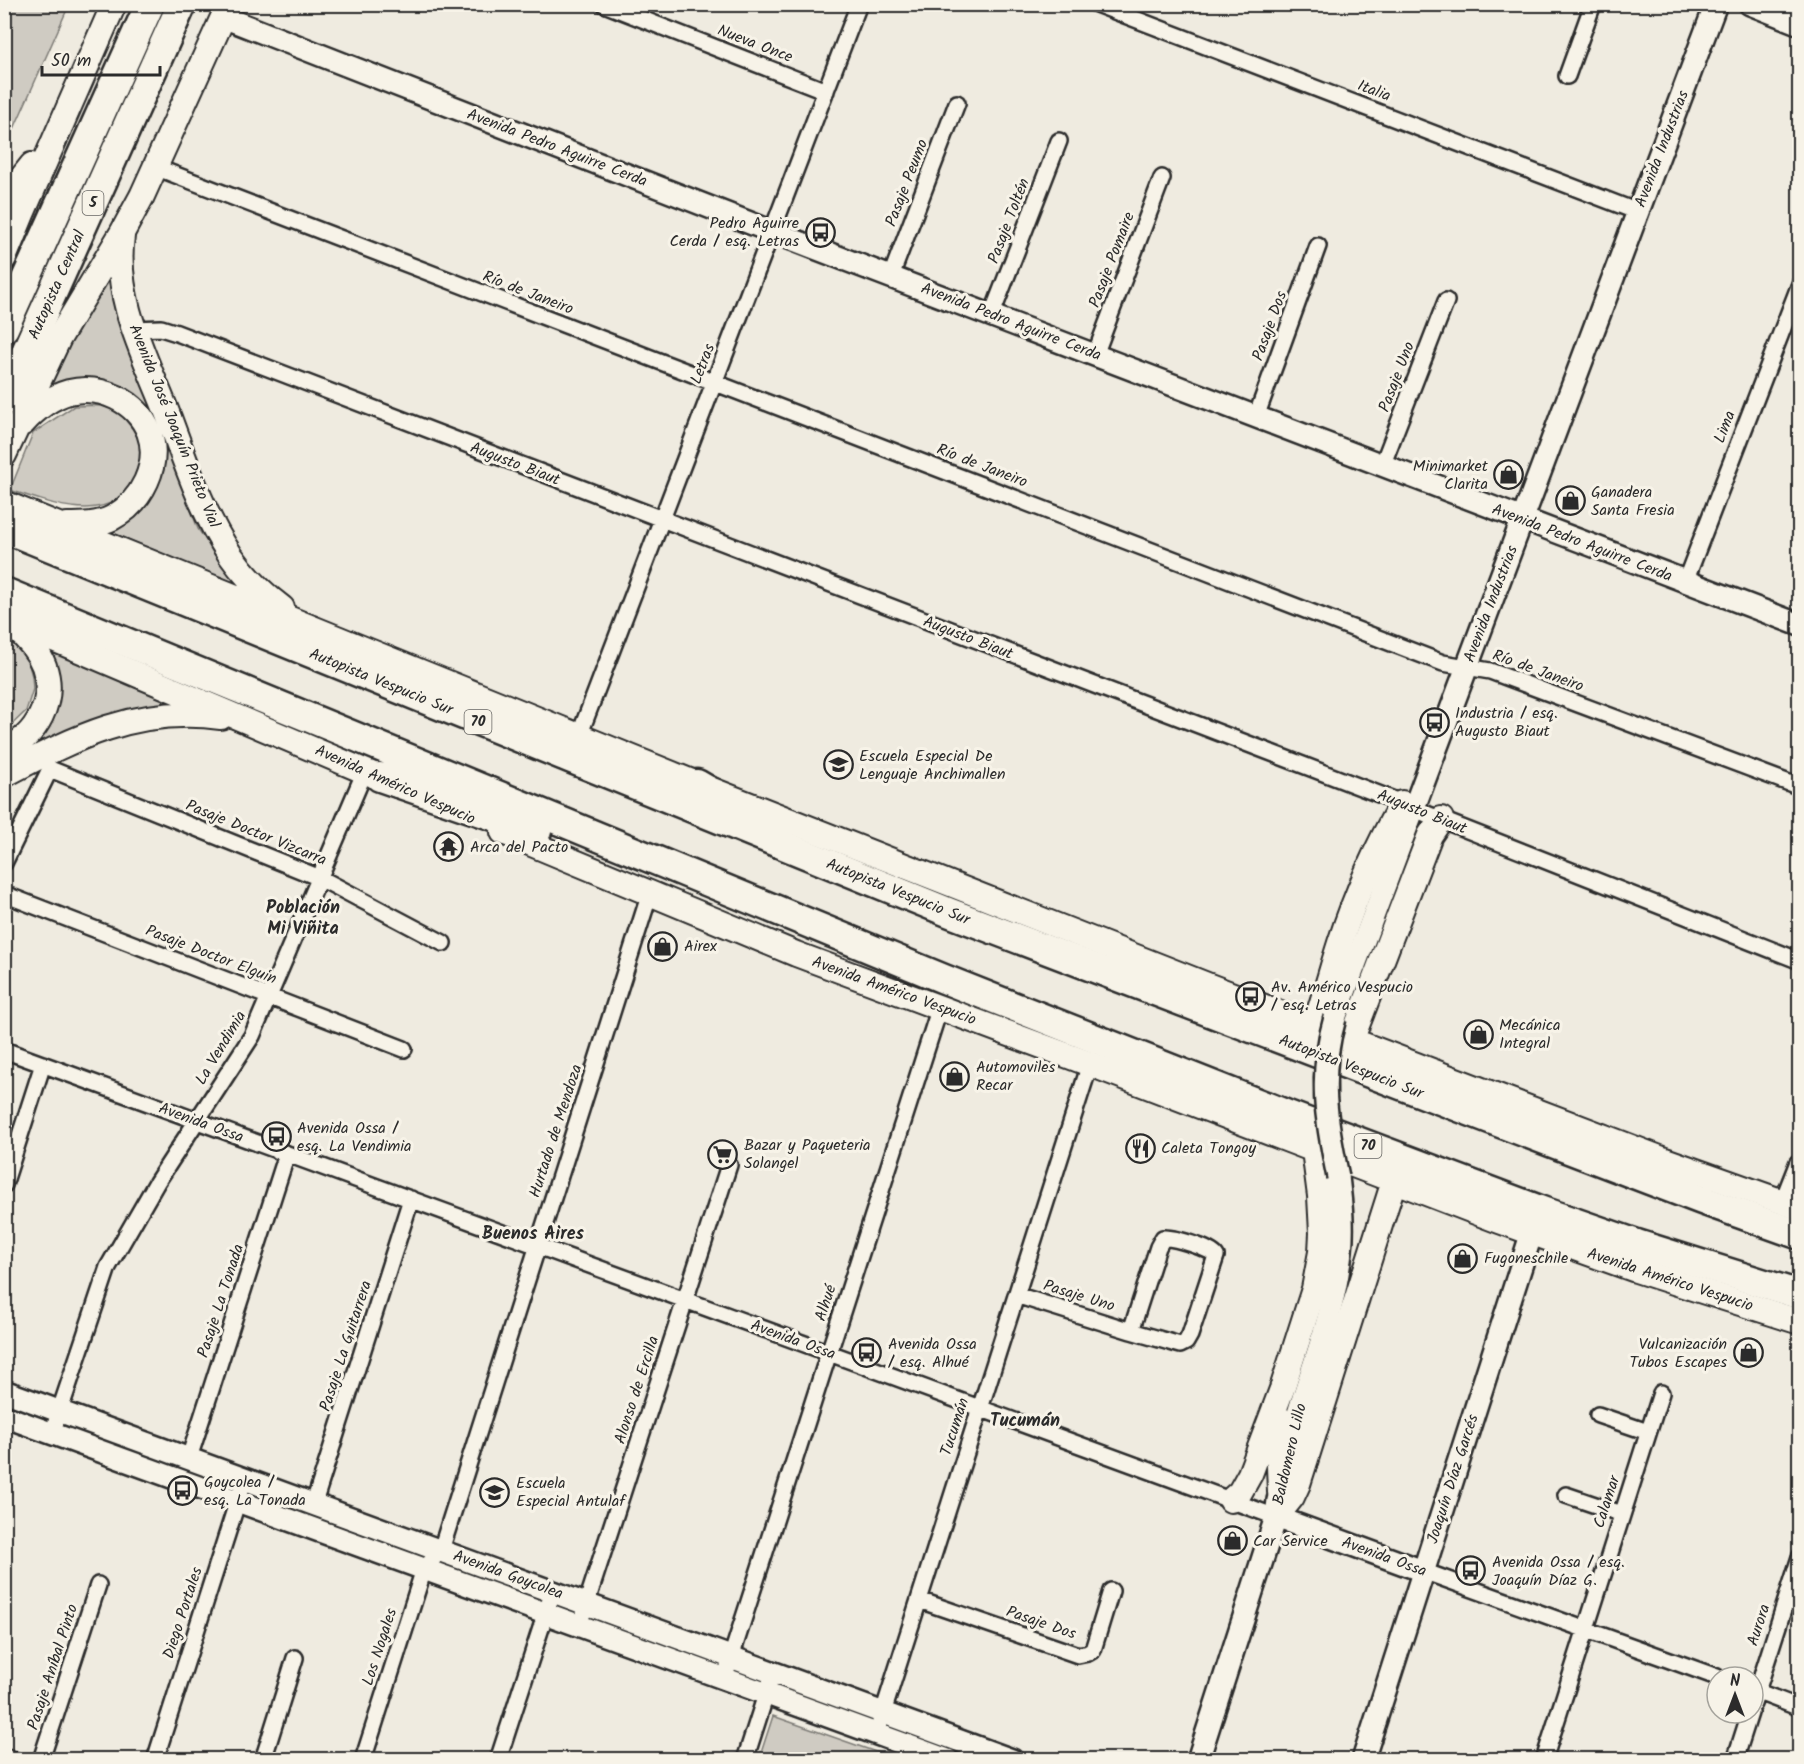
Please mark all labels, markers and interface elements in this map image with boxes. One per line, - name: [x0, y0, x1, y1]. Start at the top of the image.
- street label: Nueva Once: [714, 18, 796, 70]
- scale bar: [42, 39, 160, 77]
- text: 50 m: [51, 47, 91, 76]
- street label: Italia: [1354, 73, 1394, 109]
- street label: Avenida Industrias: [1628, 87, 1696, 211]
- street label: Avenida Pedro Aguirre Cerda: [463, 102, 651, 194]
- street label: Pasaje Peumo: [879, 136, 935, 230]
- street label: Pasaje Toltén: [981, 175, 1037, 267]
- road number: 5: [82, 191, 104, 215]
- street label: Pasaje Pomaire: [1082, 209, 1142, 311]
- place label: Pedro Aguirre Cerda / esq. Letras: [669, 211, 799, 254]
- bus stop icon: Pedro Aguirre Cerda / esq. Letras: [804, 216, 836, 248]
- street label: Autopista Central: [22, 226, 92, 344]
- street label: Río de Janeiro: [479, 264, 577, 322]
- street label: Avenida Pedro Aguirre Cerda: [917, 276, 1105, 368]
- street label: Pasaje Dos: [1246, 287, 1294, 364]
- street label: Avenida José Joaquín Prieto Vial: [122, 320, 226, 532]
- street label: Pasaje Uno: [1372, 338, 1422, 416]
- street label: Letras: [684, 340, 722, 388]
- street label: Lima: [1707, 407, 1743, 447]
- street label: Augusto Biaut: [466, 435, 564, 493]
- street label: Río de Janeiro: [933, 437, 1031, 495]
- place label: Minimarket Clarita: [1413, 454, 1489, 497]
- shop icon: Minimarket Clarita: [1493, 459, 1525, 491]
- place label: Ganadera Santa Fresia: [1591, 480, 1675, 523]
- shop icon: Ganadera Santa Fresia: [1554, 485, 1586, 517]
- street label: Avenida Pedro Aguirre Cerda: [1488, 497, 1676, 589]
- street label: Avenida Industrias: [1457, 542, 1525, 666]
- street label: Augusto Biaut: [919, 609, 1017, 667]
- street label: Autopista Vespucio Sur: [305, 642, 458, 723]
- street label: Río de Janeiro: [1489, 643, 1587, 699]
- place label: Industria / esq. Augusto Biaut: [1455, 701, 1558, 744]
- bus stop icon: Industria / esq. Augusto Biaut: [1418, 706, 1450, 738]
- road number: 70: [464, 710, 492, 734]
- street label: Avenida Américo Vespucio: [311, 738, 479, 832]
- place label: Escuela Especial De Lenguaje Anchimallen: [859, 744, 1006, 787]
- school or university icon: Escuela Especial De Lenguaje Anchimallen: [822, 749, 854, 781]
- street label: Augusto Biaut: [1373, 783, 1471, 842]
- street label: Pasaje Doctor Vizcarra: [182, 793, 330, 873]
- temple icon: Arca del Pacto: [433, 831, 465, 863]
- place label: Arca del Pacto: [470, 835, 568, 860]
- street label: Autopista Vespucio Sur: [822, 852, 975, 933]
- district label: Población Mi Viñita: [266, 894, 340, 944]
- street label: Pasaje Doctor Elguin: [142, 918, 280, 992]
- shop icon: Airex: [647, 930, 679, 962]
- place label: Airex: [684, 934, 718, 959]
- street label: Avenida Américo Vespucio: [808, 950, 980, 1032]
- place label: Av. Américo Vespucio / esq. Letras: [1271, 975, 1413, 1018]
- bus stop icon: Av. Américo Vespucio / esq. Letras: [1234, 980, 1266, 1012]
- street label: La Vendimia: [189, 1006, 253, 1090]
- place label: Mecánica Integral: [1499, 1013, 1560, 1056]
- shop icon: Mecánica Integral: [1462, 1018, 1494, 1050]
- street label: Autopista Vespucio Sur: [1275, 1028, 1429, 1107]
- place label: Automoviles Recar: [976, 1055, 1056, 1098]
- shop icon: Automoviles Recar: [939, 1060, 971, 1092]
- street label: Hurtado de Mendoza: [523, 1061, 589, 1201]
- street label: Avenida Ossa: [155, 1096, 247, 1150]
- place label: Avenida Ossa / esq. La Vendimia: [297, 1116, 412, 1159]
- bus stop icon: Avenida Ossa / esq. La Vendimia: [260, 1121, 292, 1153]
- restaurant icon: Caleta Tongoy: [1124, 1132, 1156, 1164]
- place label: Bazar y Paqueteria Solangel: [744, 1133, 871, 1176]
- road number: 70: [1354, 1134, 1382, 1158]
- place label: Caleta Tongoy: [1161, 1136, 1257, 1161]
- supermarket icon: Bazar y Paqueteria Solangel: [707, 1138, 739, 1170]
- district label: Buenos Aires: [482, 1220, 585, 1249]
- street label: Pasaje La Tonada: [191, 1241, 251, 1361]
- street label: Avenida Américo Vespucio: [1584, 1241, 1756, 1319]
- shop icon: Fugoneschile: [1447, 1242, 1479, 1274]
- place label: Fugoneschile: [1484, 1246, 1568, 1271]
- street label: Pasaje Uno: [1040, 1273, 1118, 1319]
- street label: Pasaje La Guitarrera: [313, 1277, 379, 1415]
- street label: Alhué: [808, 1281, 844, 1324]
- street label: Avenida Ossa: [747, 1313, 839, 1367]
- place label: Avenida Ossa / esq. Alhué: [888, 1332, 977, 1375]
- place label: Vulcanización Tubos Escapes: [1629, 1332, 1727, 1375]
- street label: Alonso de Ercilla: [608, 1333, 666, 1447]
- bus stop icon: Avenida Ossa / esq. Alhué: [851, 1337, 883, 1369]
- shop icon: Vulcanización Tubos Escapes: [1732, 1337, 1764, 1369]
- street label: Tucumán: [934, 1395, 976, 1459]
- street label: Baldomero Lillo: [1266, 1401, 1314, 1507]
- district label: Tucumán: [990, 1407, 1060, 1436]
- street label: Joaquín Díaz Garcés: [1420, 1411, 1486, 1547]
- place label: Goycolea / esq. La Tonada: [204, 1470, 306, 1513]
- place label: Escuela Especial Antulaf: [516, 1471, 627, 1514]
- street label: Calamar: [1587, 1471, 1628, 1532]
- bus stop icon: Goycolea / esq. La Tonada: [167, 1475, 199, 1507]
- school or university icon: Escuela Especial Antulaf: [479, 1476, 511, 1508]
- shop icon: Car Service: [1216, 1525, 1248, 1557]
- place label: Car Service: [1253, 1529, 1328, 1554]
- street label: Avenida Ossa: [1338, 1530, 1430, 1584]
- street label: Avenida Goycolea: [449, 1544, 567, 1606]
- place label: Avenida Ossa / esq. Joaquín Díaz G.: [1492, 1550, 1625, 1593]
- bus stop icon: Avenida Ossa / esq. Joaquín Díaz G.: [1455, 1555, 1487, 1587]
- street label: Diego Portales: [156, 1564, 210, 1662]
- street label: Pasaje Dos: [1003, 1599, 1080, 1647]
- street label: Pasaje Aníbal Pinto: [21, 1601, 85, 1733]
- street label: Aurora: [1741, 1601, 1777, 1649]
- street label: Los Nogales: [356, 1605, 404, 1689]
- north arrow: [1705, 1665, 1765, 1725]
- text: N: [1730, 1669, 1740, 1694]

